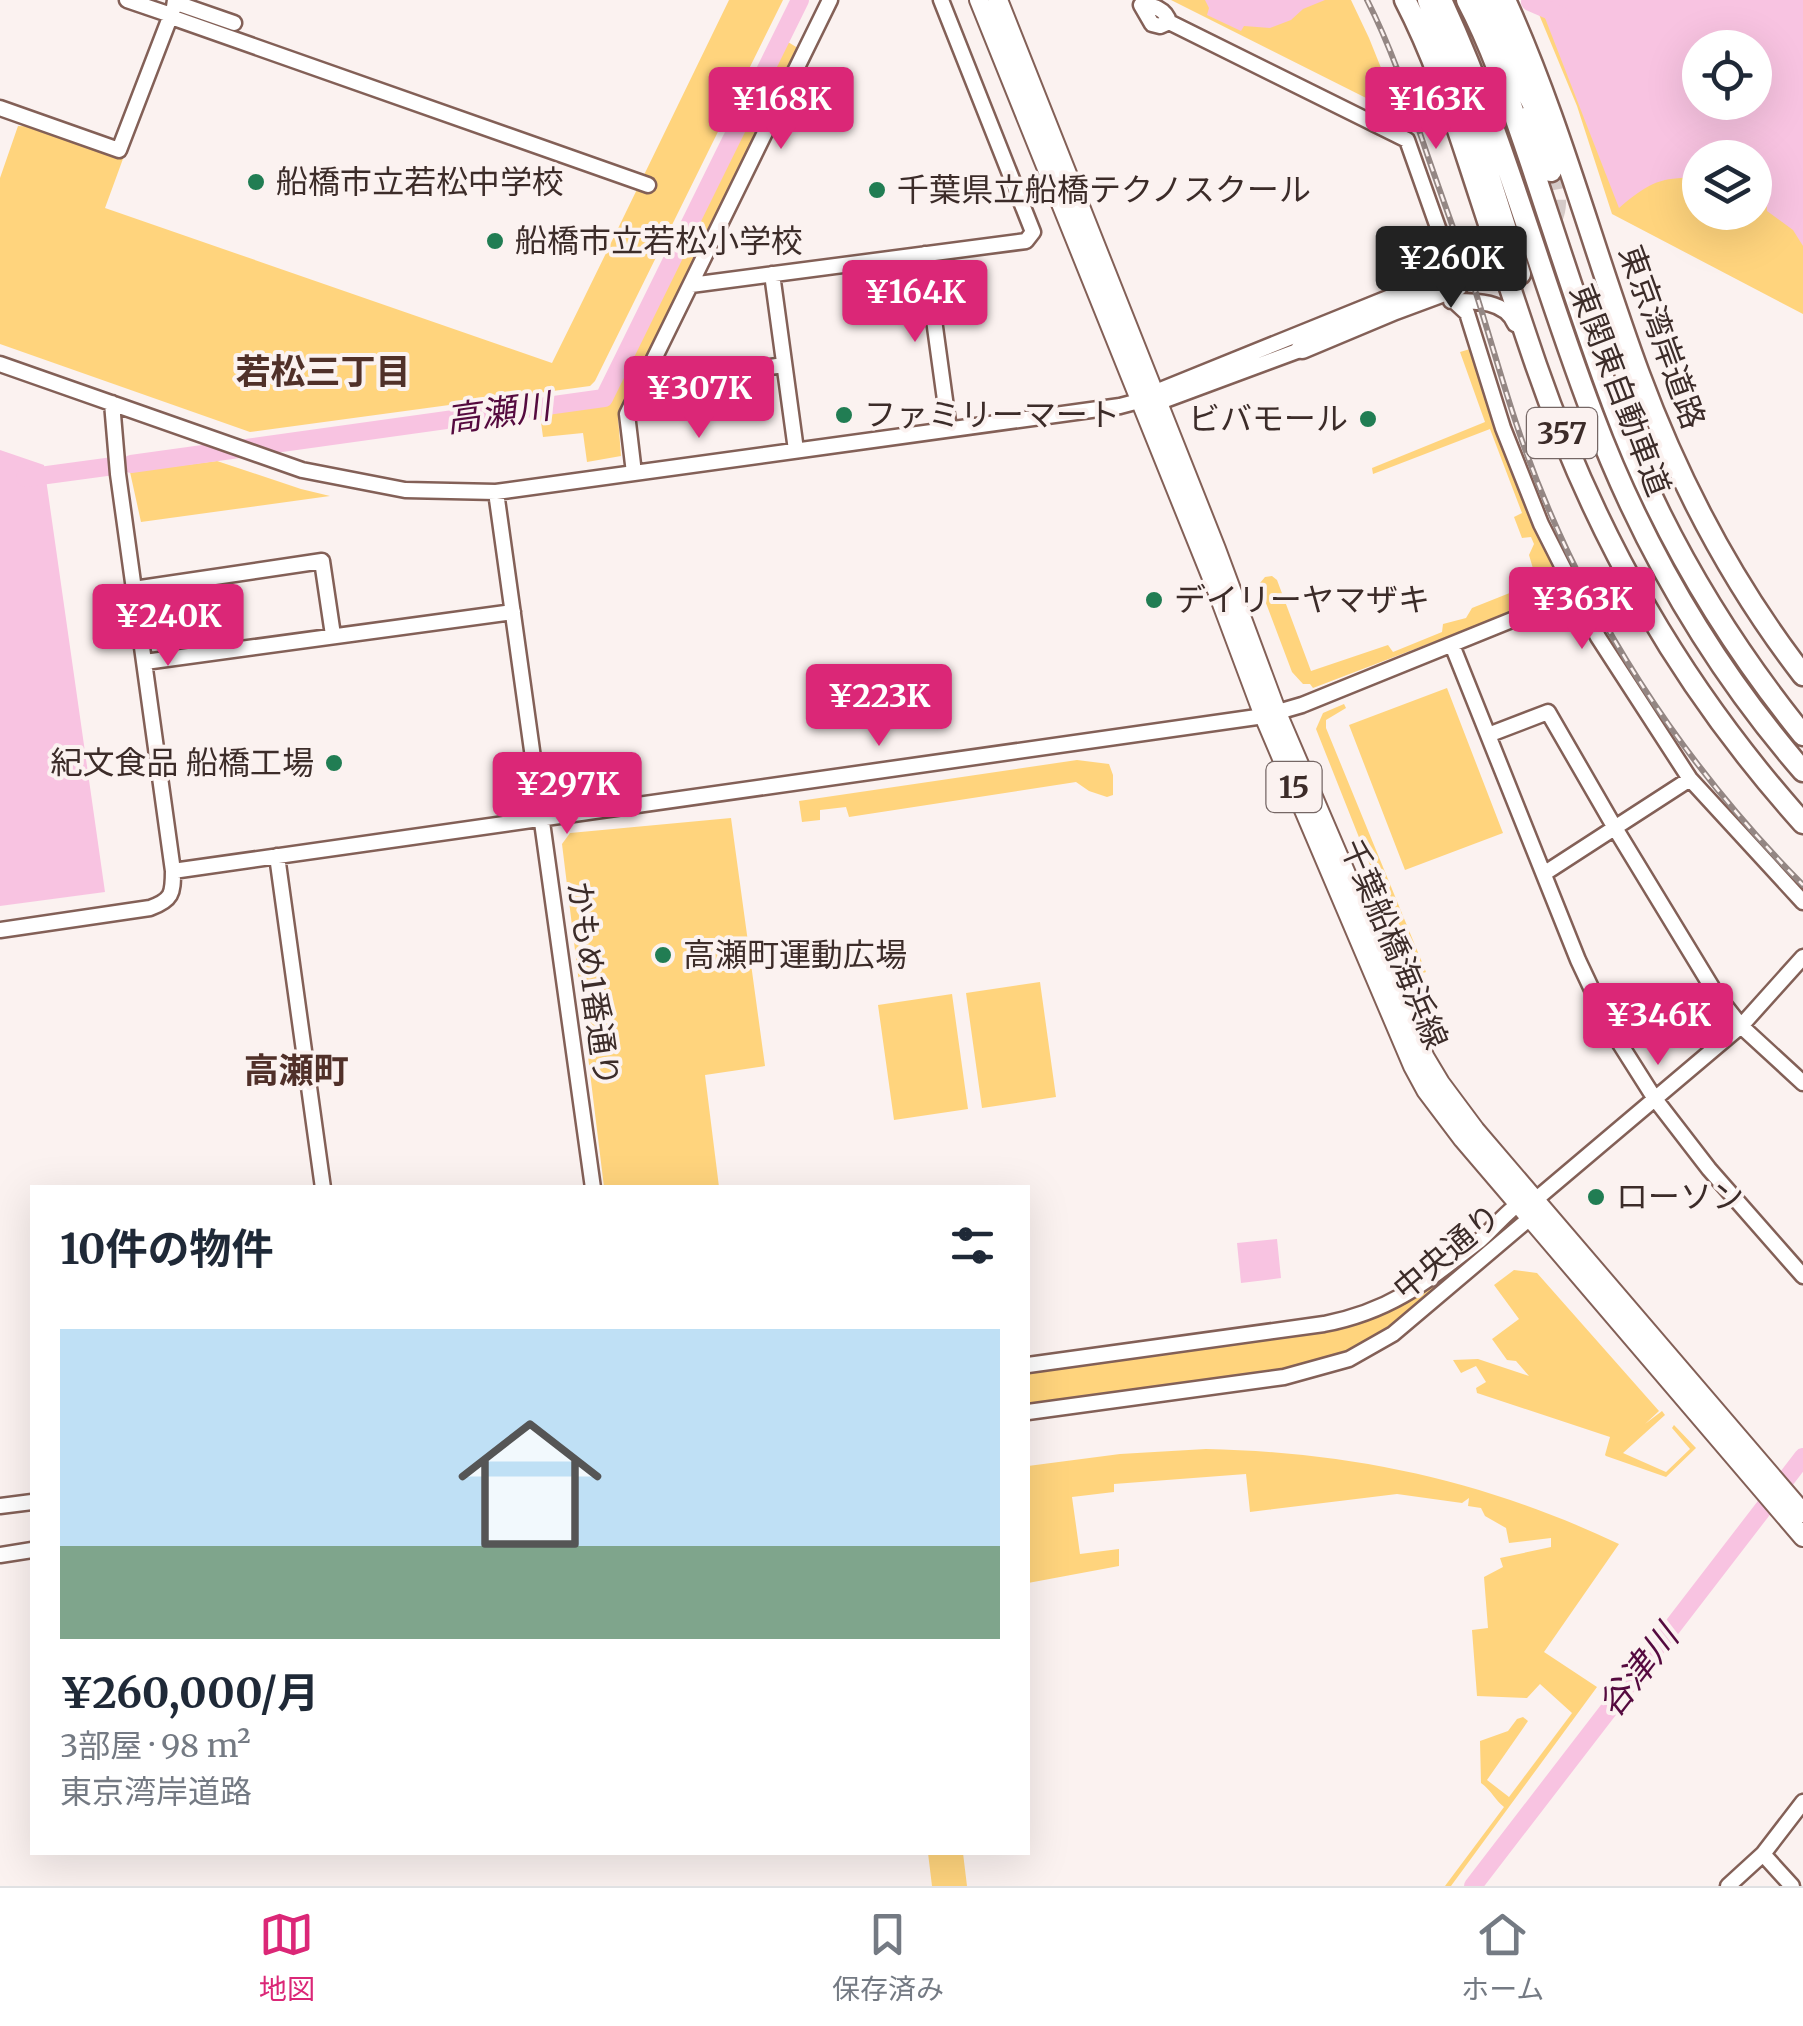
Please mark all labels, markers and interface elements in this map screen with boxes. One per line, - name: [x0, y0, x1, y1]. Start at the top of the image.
- map controls: [1682, 30, 1772, 230]
- button: locate: [1682, 30, 1772, 120]
- pin: ¥168K: [711, 67, 851, 152]
- pin: ¥163K: [1366, 67, 1506, 152]
- text: ¥168K: [731, 79, 831, 119]
- text: ¥163K: [1387, 79, 1485, 119]
- button: layers: [1682, 140, 1772, 230]
- place label: 船橋市立若松中学校: [276, 162, 564, 202]
- place label: 千葉県立船橋テクノスクール: [897, 170, 1311, 210]
- marker: 船橋市立若松中学校: [245, 171, 267, 193]
- marker: 千葉県立船橋テクノスクール: [866, 179, 888, 201]
- place label: 船橋市立若松小学校: [515, 221, 803, 261]
- pin: ¥260K: [1381, 226, 1521, 311]
- marker: 船橋市立若松小学校: [484, 230, 506, 252]
- text: ¥260K: [1398, 238, 1504, 278]
- street label: 東京湾岸道路: [1610, 240, 1714, 434]
- pin: ¥164K: [845, 260, 985, 345]
- text: ¥164K: [864, 272, 966, 312]
- street label: 東関東自動車道: [1561, 278, 1679, 502]
- district label: 若松三丁目: [235, 350, 411, 394]
- pin: ¥307K: [629, 356, 769, 441]
- text: ¥307K: [646, 368, 752, 408]
- water label: 高瀬川: [443, 383, 557, 442]
- place label: ファミリーマート: [864, 395, 1120, 435]
- place label: ビバモール: [1188, 399, 1348, 439]
- marker: ファミリーマート: [833, 404, 855, 426]
- marker: ビバモール: [1357, 408, 1379, 430]
- road number: 357: [1527, 408, 1597, 458]
- pin: ¥363K: [1512, 567, 1652, 652]
- text: ¥363K: [1531, 579, 1633, 619]
- place label: デイリーヤマザキ: [1174, 580, 1430, 620]
- pin: ¥240K: [98, 584, 238, 669]
- marker: デイリーヤマザキ: [1143, 589, 1165, 611]
- text: ¥240K: [115, 596, 221, 636]
- pin: ¥223K: [809, 664, 949, 749]
- text: ¥223K: [828, 676, 930, 716]
- place label: 紀文食品 船橋工場: [50, 743, 314, 783]
- marker: 紀文食品 船橋工場: [323, 752, 345, 774]
- pin: ¥297K: [497, 752, 637, 837]
- road number: 15: [1266, 762, 1322, 812]
- text: ¥297K: [515, 764, 619, 804]
- street label: 千葉船橋海浜線: [1332, 833, 1456, 1055]
- street label: かもめ1番通り: [559, 879, 627, 1089]
- place label: 高瀬町運動広場: [683, 935, 907, 975]
- marker: 高瀬町運動広場: [652, 944, 674, 966]
- pin: ¥346K: [1588, 983, 1728, 1068]
- text: ¥346K: [1605, 995, 1711, 1035]
- district label: 高瀬町: [243, 1049, 349, 1093]
- place label: ローソン: [1616, 1177, 1744, 1217]
- marker: ローソン: [1585, 1186, 1607, 1208]
- street label: 中央通り: [1385, 1196, 1509, 1308]
- icon: filters: [945, 1218, 1000, 1273]
- text: 10件の物件: [60, 1223, 274, 1275]
- icon: home: [440, 1394, 620, 1574]
- water label: 谷津川: [1588, 1613, 1690, 1726]
- text: ¥260,000/月: [60, 1667, 319, 1719]
- text: 3部屋 · 98 m²: [60, 1726, 251, 1766]
- text: 東京湾岸道路: [60, 1772, 252, 1812]
- tab: 地図: [259, 1907, 315, 2007]
- tab: 保存済み: [832, 1907, 944, 2007]
- tab: ホーム: [1461, 1907, 1544, 2007]

